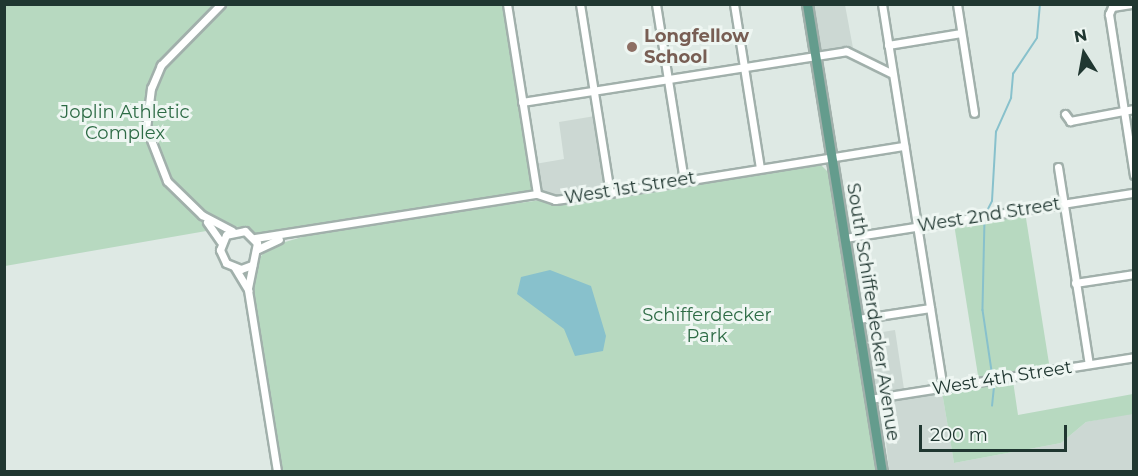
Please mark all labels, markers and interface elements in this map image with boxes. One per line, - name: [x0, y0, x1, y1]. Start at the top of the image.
- north arrow: [1054, 24, 1114, 84]
- text: N: [1072, 25, 1089, 46]
- place label: Longfellow School: [644, 26, 749, 68]
- marker: Longfellow School: [625, 40, 639, 54]
- park label: Joplin Athletic Complex: [60, 102, 190, 144]
- street label: West 1st Street: [563, 167, 697, 209]
- street label: South Schifferdecker Avenue: [842, 181, 904, 443]
- street label: West 2nd Street: [916, 193, 1062, 237]
- park label: Schifferdecker Park: [642, 305, 772, 348]
- street label: West 4th Street: [931, 356, 1073, 400]
- scale bar: [922, 413, 1070, 451]
- text: 200 m: [930, 424, 988, 446]

